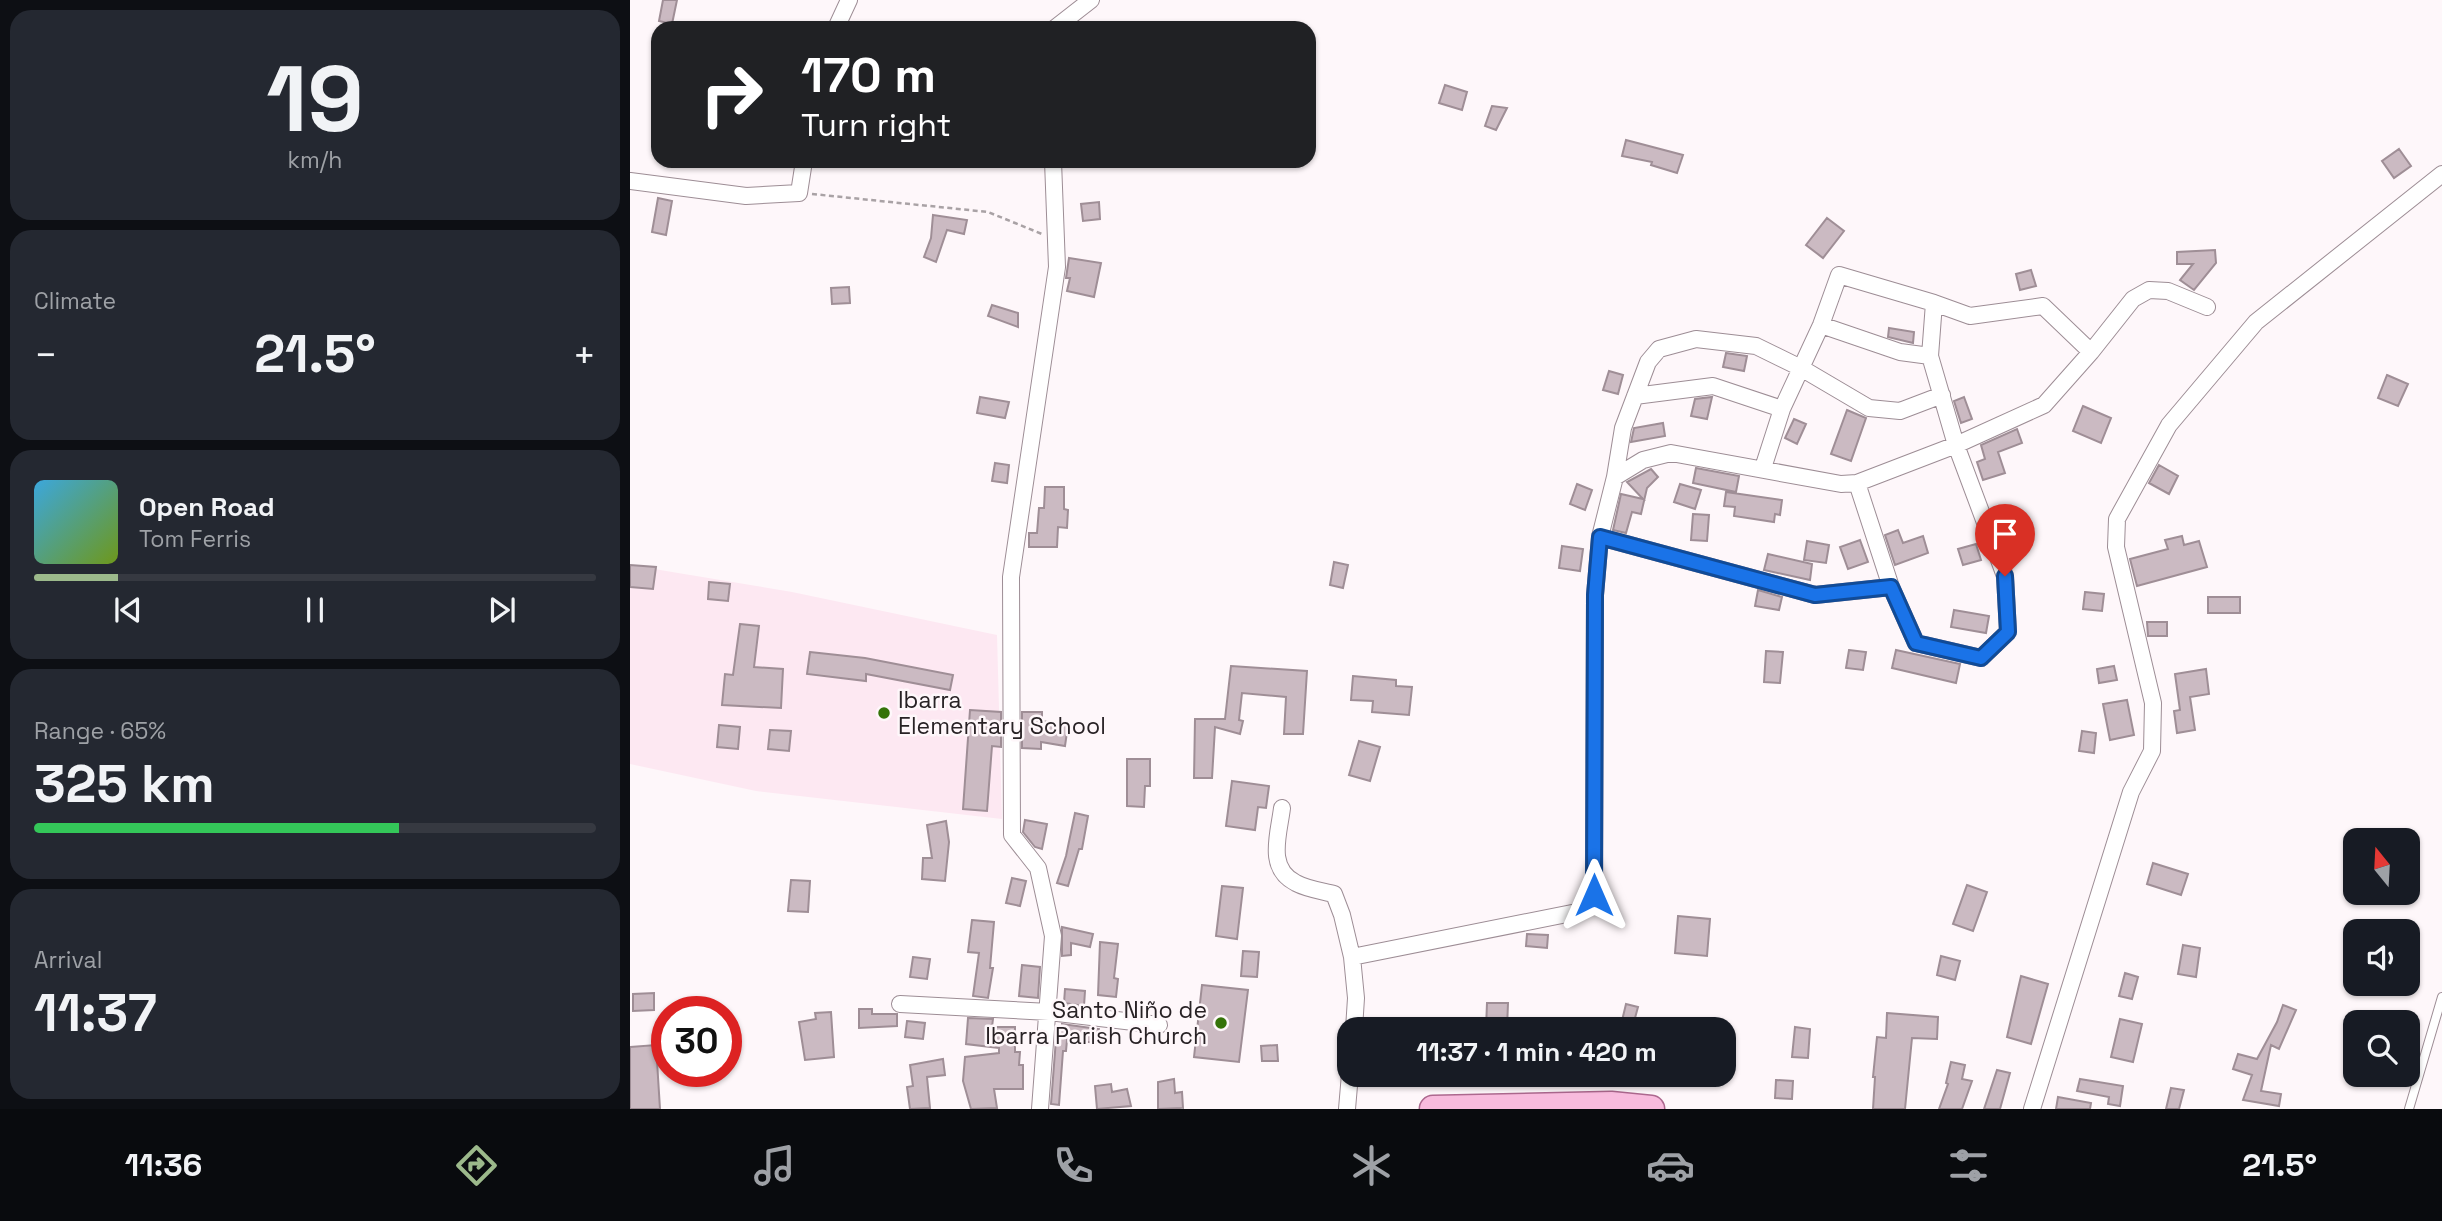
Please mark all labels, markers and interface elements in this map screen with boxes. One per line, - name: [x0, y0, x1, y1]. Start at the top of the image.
- text: 19: [266, 41, 364, 158]
- text: 170 m: [801, 44, 936, 106]
- icon: right: [686, 49, 777, 140]
- text: Turn right: [801, 105, 951, 145]
- text: km/h: [288, 145, 342, 175]
- text: Climate: [34, 286, 116, 316]
- text: 21.5°: [254, 321, 376, 387]
- text: −: [34, 331, 58, 379]
- text: +: [572, 331, 596, 379]
- text: Open Road: [139, 490, 275, 524]
- pin: [1975, 504, 2035, 576]
- icon: arrive: [1986, 515, 2024, 553]
- text: Tom Ferris: [139, 524, 251, 554]
- icon: previous: [109, 591, 147, 629]
- icon: pause: [296, 591, 334, 629]
- icon: next: [483, 591, 521, 629]
- place label: Ibarra Elementary School: [898, 685, 1106, 741]
- marker: Ibarra Elementary School: [876, 705, 892, 721]
- text: Range · 65%: [34, 716, 166, 746]
- text: 325 km: [34, 751, 215, 817]
- north arrow: [2343, 828, 2420, 905]
- map controls: [2343, 828, 2420, 1087]
- position arrow: [1557, 858, 1631, 932]
- button: sound: [2343, 919, 2420, 996]
- text: Arrival: [34, 945, 102, 975]
- text: 11:37: [34, 980, 157, 1046]
- place label: Santo Niño de Ibarra Parish Church: [985, 995, 1207, 1051]
- speed limit sign: 30: [651, 996, 742, 1087]
- button: search: [2343, 1010, 2420, 1087]
- marker: Santo Niño de Ibarra Parish Church: [1213, 1015, 1229, 1031]
- text: 11:37 · 1 min · 420 m: [1416, 1035, 1657, 1069]
- icon: directions: [452, 1141, 501, 1190]
- icon: music: [750, 1141, 799, 1190]
- icon: phone: [1049, 1141, 1098, 1190]
- icon: climate: [1347, 1141, 1396, 1190]
- icon: car: [1646, 1141, 1695, 1190]
- icon: filters: [1944, 1141, 1993, 1190]
- text: 11:36: [125, 1145, 202, 1185]
- text: 21.5°: [2242, 1145, 2317, 1185]

